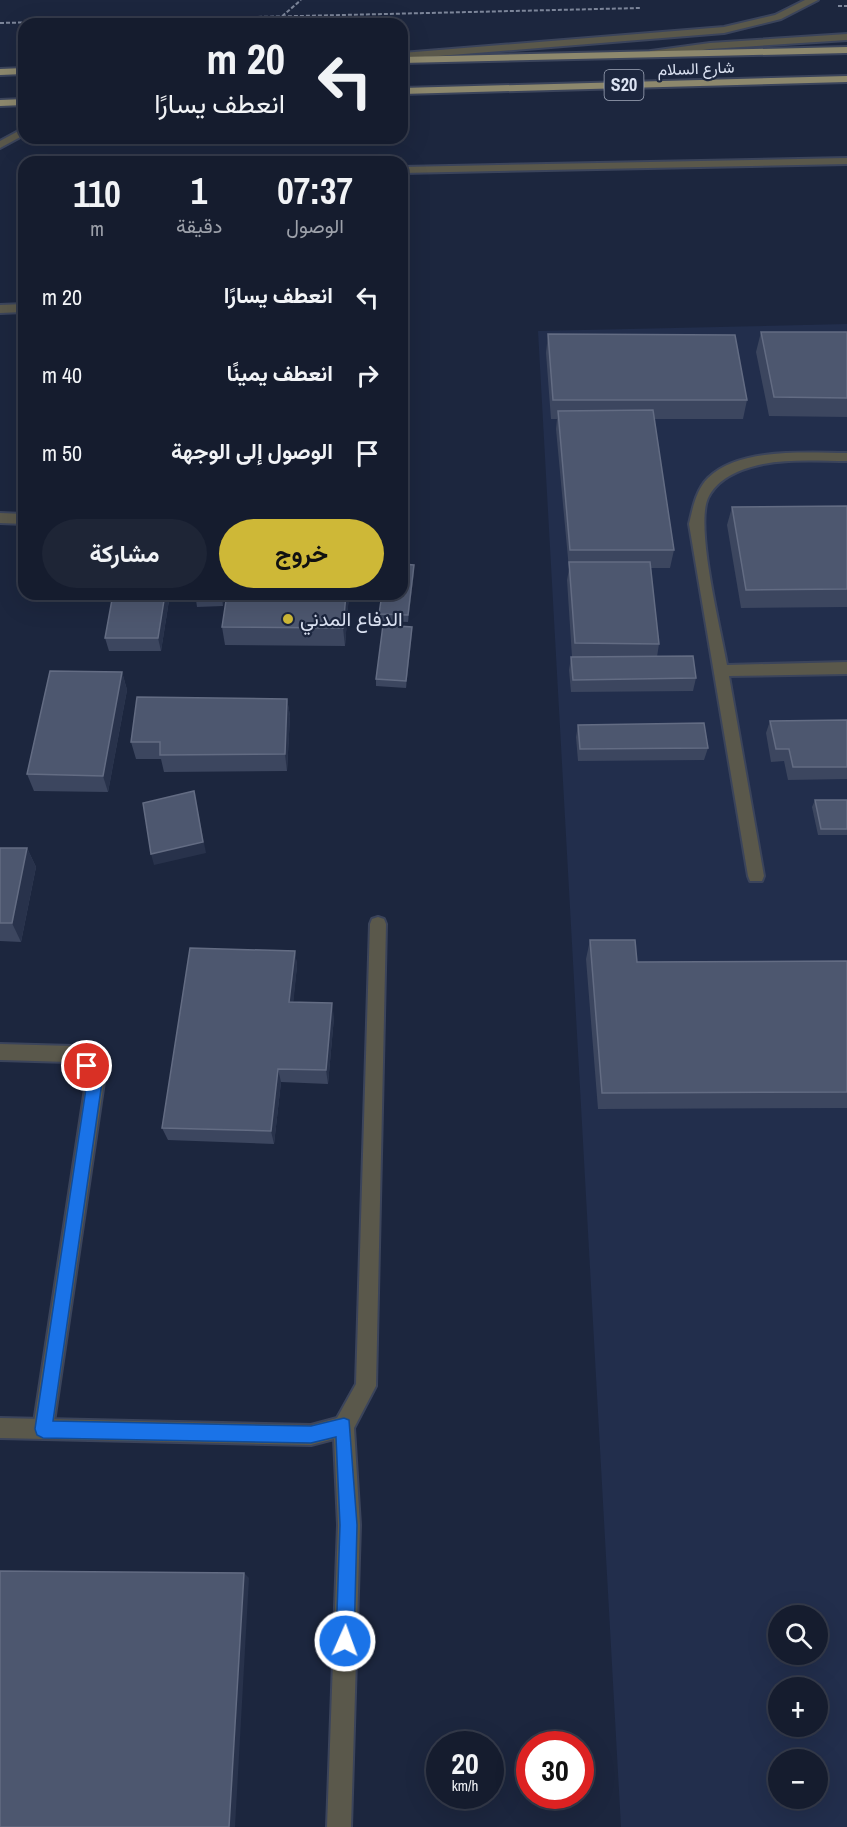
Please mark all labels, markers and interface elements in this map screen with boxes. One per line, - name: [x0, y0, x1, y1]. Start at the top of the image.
- text: 20 m: [206, 31, 285, 87]
- icon: left: [306, 42, 384, 120]
- street label: شارع السلام: [657, 56, 735, 81]
- road number: S20: [604, 70, 644, 100]
- text: انعطف يسارًا: [154, 85, 285, 121]
- text: 1: [191, 167, 207, 215]
- text: 07:37: [277, 167, 353, 215]
- text: 110: [73, 170, 121, 218]
- text: دقيقة: [176, 212, 222, 239]
- text: الوصول: [286, 212, 344, 239]
- text: m: [90, 215, 104, 242]
- text: انعطف يسارًا: [224, 280, 333, 310]
- icon: left: [351, 281, 384, 314]
- text: 20 m: [42, 282, 82, 312]
- text: انعطف يمينًا: [227, 358, 333, 388]
- icon: right: [351, 359, 384, 392]
- text: 40 m: [42, 360, 82, 390]
- text: الوصول إلى الوجهة: [171, 436, 333, 466]
- icon: arrive: [351, 437, 384, 470]
- text: 50 m: [42, 438, 82, 468]
- button: مشاركة: [42, 519, 207, 588]
- button: خروج: [219, 519, 384, 588]
- place label: الدفاع المدني: [300, 605, 403, 636]
- marker: الدفاع المدني: [281, 612, 295, 626]
- pin: [61, 1040, 112, 1091]
- icon: arrive: [70, 1049, 103, 1082]
- map controls: [768, 1605, 828, 1809]
- button: search: [768, 1605, 828, 1665]
- position arrow: [313, 1609, 377, 1673]
- button: +: [768, 1677, 828, 1737]
- speed limit sign: 30: [516, 1731, 594, 1809]
- text: 20: [451, 1743, 479, 1783]
- button: −: [768, 1749, 828, 1809]
- text: km/h: [452, 1775, 478, 1796]

